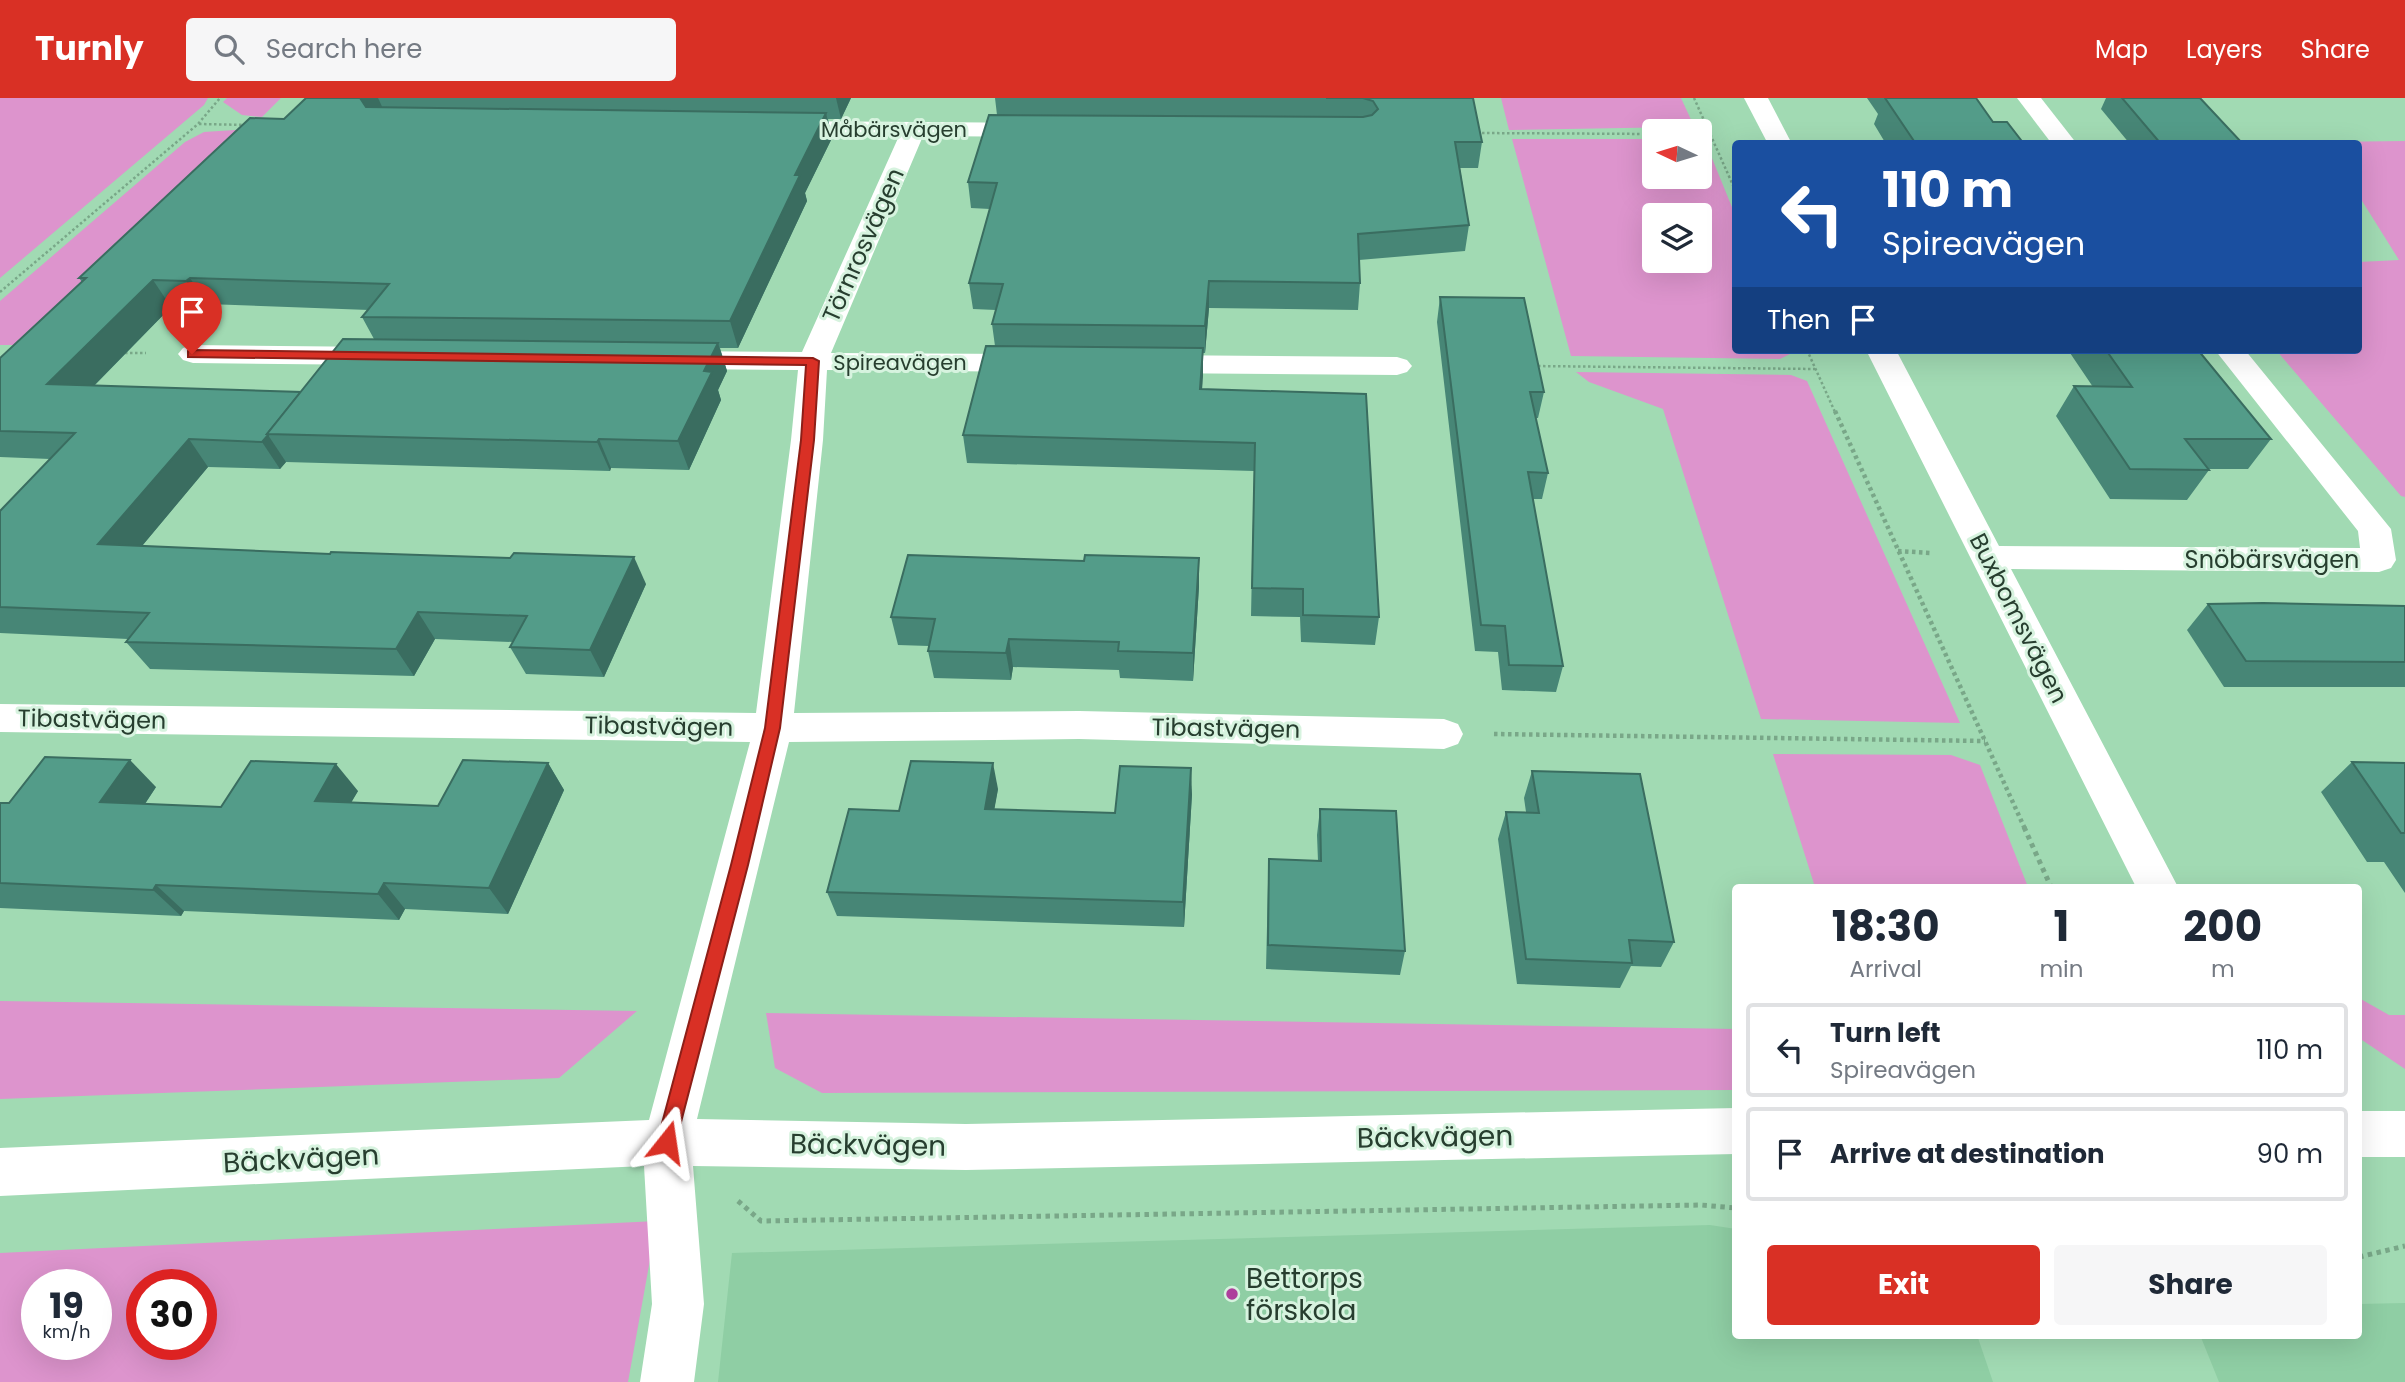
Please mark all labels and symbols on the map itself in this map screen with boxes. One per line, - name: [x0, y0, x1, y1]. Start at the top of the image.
- street label: Måbärsvägen: [821, 115, 967, 144]
- north arrow: [1642, 119, 1712, 189]
- street label: Törnrosvägen: [814, 163, 912, 327]
- pin: [162, 282, 222, 354]
- street label: Spireavägen: [833, 348, 967, 377]
- street label: Buxbomsvägen: [1962, 527, 2076, 709]
- street label: Snöbärsvägen: [2185, 543, 2359, 576]
- street label: Tibastvägen: [17, 701, 167, 737]
- street label: Tibastvägen: [584, 708, 734, 744]
- street label: Tibastvägen: [1151, 710, 1301, 746]
- position arrow: [630, 1105, 704, 1179]
- street label: Bäckvägen: [1356, 1116, 1514, 1158]
- street label: Bäckvägen: [789, 1124, 947, 1166]
- street label: Bäckvägen: [222, 1135, 380, 1183]
- place label: Bettorps förskola: [1246, 1259, 1363, 1330]
- speed limit sign: 30: [126, 1269, 217, 1360]
- marker: Bettorps förskola: [1224, 1286, 1240, 1302]

